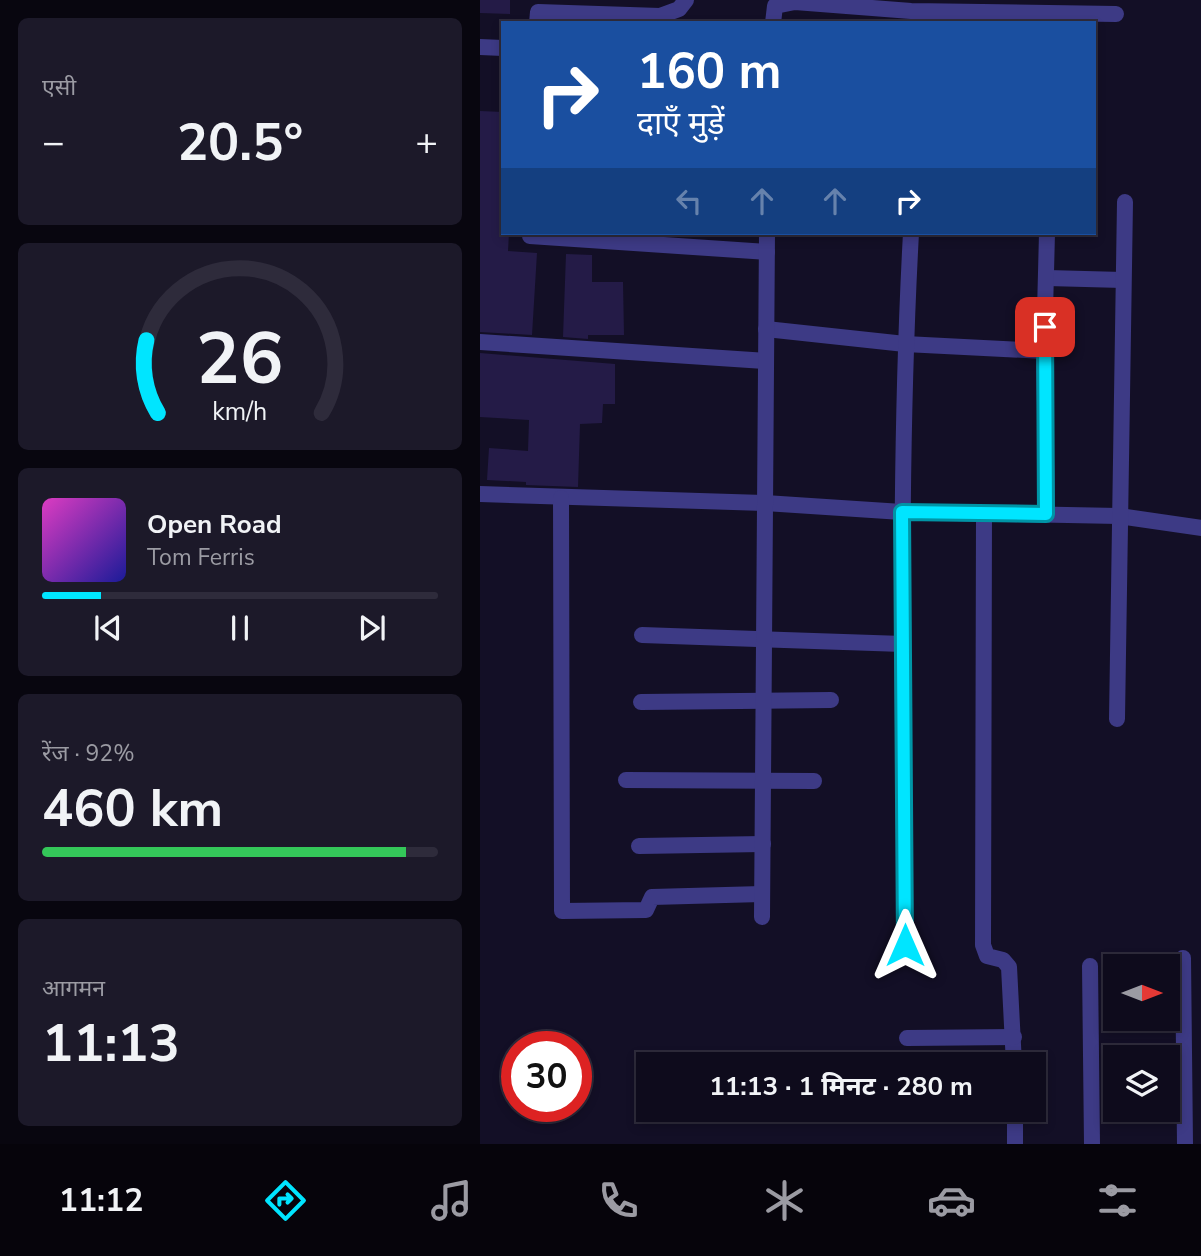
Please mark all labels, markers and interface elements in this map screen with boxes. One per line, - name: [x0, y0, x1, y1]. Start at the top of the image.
- text: 160 m: [637, 38, 781, 105]
- icon: right: [522, 49, 613, 140]
- text: एसी: [42, 72, 76, 103]
- text: दाएँ मुड़ें: [637, 102, 724, 145]
- text: 20.5°: [177, 107, 303, 178]
- text: −: [42, 117, 65, 168]
- text: +: [415, 117, 438, 168]
- icon: left: [670, 182, 708, 220]
- icon: ahead: [743, 182, 781, 220]
- icon: ahead: [816, 182, 854, 220]
- icon: right: [889, 182, 927, 220]
- pin: [1015, 297, 1075, 357]
- icon: arrive: [1026, 308, 1064, 346]
- text: 26: [196, 309, 284, 409]
- text: km/h: [212, 395, 268, 429]
- text: Open Road: [147, 507, 282, 542]
- text: Tom Ferris: [147, 542, 255, 573]
- icon: previous: [89, 609, 127, 647]
- icon: pause: [221, 609, 259, 647]
- icon: next: [353, 609, 391, 647]
- text: रेंज · 92%: [42, 738, 135, 769]
- text: 460 km: [42, 773, 223, 844]
- position arrow: [868, 908, 942, 982]
- north arrow: [1103, 954, 1180, 1031]
- map controls: [1103, 954, 1180, 1122]
- text: आगमन: [42, 973, 105, 1004]
- text: 11:13: [42, 1008, 180, 1079]
- speed limit sign: 30: [501, 1031, 592, 1122]
- button: layers: [1103, 1045, 1180, 1122]
- text: 11:13 · 1 मिनट · 280 m: [709, 1069, 973, 1104]
- icon: directions: [261, 1176, 310, 1225]
- icon: music: [427, 1176, 476, 1225]
- icon: phone: [594, 1176, 643, 1225]
- icon: climate: [760, 1176, 809, 1225]
- icon: car: [927, 1176, 976, 1225]
- icon: filters: [1093, 1176, 1142, 1225]
- text: 11:12: [59, 1179, 143, 1222]

